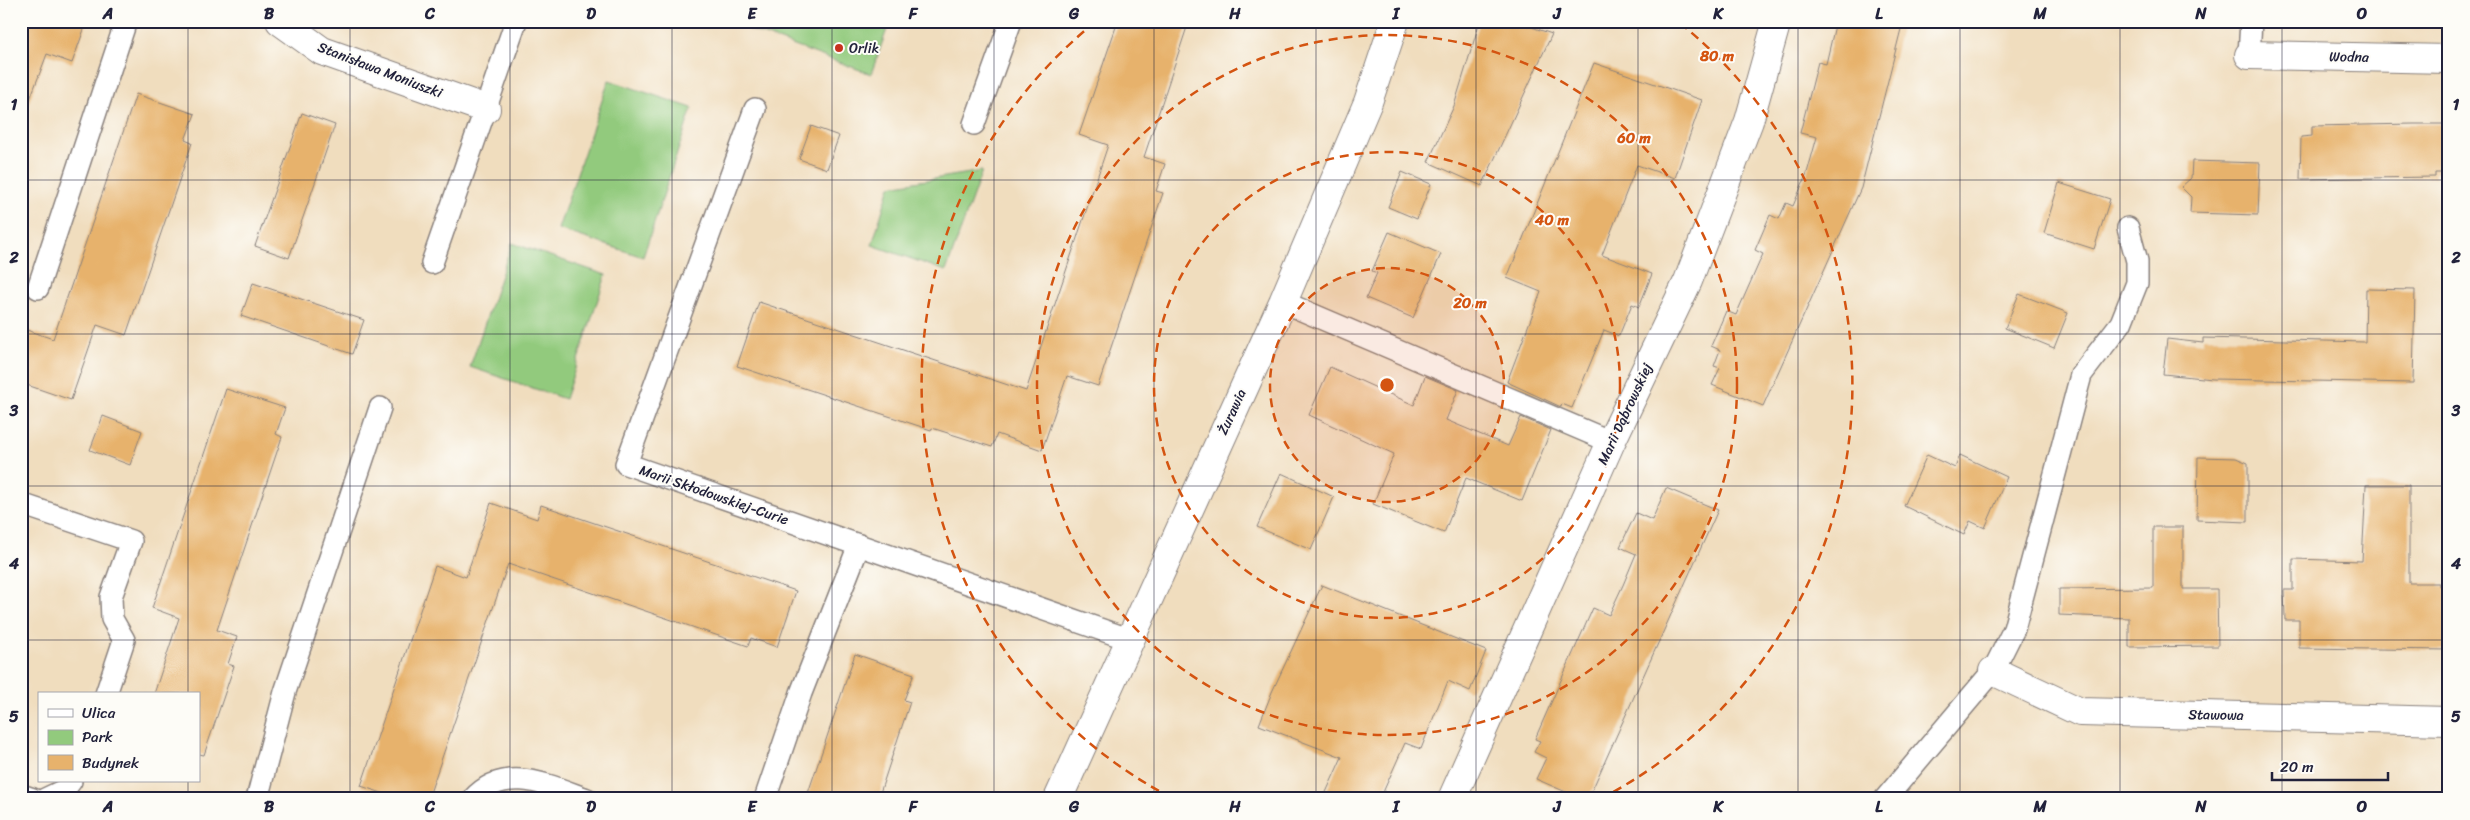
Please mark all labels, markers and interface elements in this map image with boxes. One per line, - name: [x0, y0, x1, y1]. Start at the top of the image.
- text: A: [102, 0, 113, 28]
- text: B: [264, 0, 275, 28]
- text: C: [424, 0, 436, 28]
- text: D: [586, 0, 596, 28]
- text: E: [748, 0, 758, 28]
- text: F: [908, 0, 919, 28]
- text: G: [1068, 0, 1080, 28]
- text: H: [1228, 0, 1241, 28]
- text: I: [1392, 0, 1401, 28]
- text: J: [1552, 0, 1562, 28]
- text: K: [1712, 0, 1724, 28]
- text: L: [1875, 0, 1883, 28]
- text: M: [2032, 0, 2047, 28]
- text: N: [2194, 0, 2207, 28]
- text: O: [2356, 0, 2368, 28]
- street label: Stanisława Moniuszki: [314, 35, 447, 106]
- place label: Orlik: [849, 36, 879, 61]
- marker: Orlik: [833, 42, 845, 54]
- text: 80 m: [1699, 43, 1734, 69]
- street label: Wodna: [2329, 44, 2370, 70]
- text: 1: [11, 90, 18, 119]
- text: 1: [2453, 90, 2460, 119]
- text: 60 m: [1616, 125, 1651, 151]
- text: 40 m: [1534, 207, 1570, 233]
- text: 2: [8, 243, 19, 272]
- text: 2: [2450, 243, 2461, 272]
- text: 20 m: [1452, 290, 1487, 316]
- street label: Marii Dąbrowskiej: [1590, 358, 1660, 469]
- centre of rings: [1378, 376, 1396, 394]
- street label: Żurawia: [1210, 385, 1254, 439]
- text: 3: [9, 396, 19, 425]
- text: 3: [2451, 396, 2461, 425]
- street label: Marii Skłodowskiej-Curie: [636, 458, 792, 532]
- text: 4: [8, 549, 19, 578]
- text: 4: [2450, 549, 2461, 578]
- legend: [38, 692, 200, 782]
- text: Ulica: [82, 700, 116, 726]
- text: 5: [9, 702, 19, 731]
- street label: Stawowa: [2188, 702, 2244, 728]
- text: 5: [2451, 702, 2461, 731]
- text: Park: [82, 724, 113, 750]
- text: Budynek: [82, 750, 140, 776]
- scale bar: [2272, 750, 2389, 782]
- text: 20 m: [2280, 754, 2314, 780]
- text: A: [102, 792, 113, 820]
- text: B: [264, 792, 275, 820]
- text: C: [424, 792, 436, 820]
- text: D: [586, 792, 596, 820]
- text: E: [748, 792, 758, 820]
- text: F: [908, 792, 919, 820]
- text: G: [1068, 792, 1080, 820]
- text: H: [1228, 792, 1241, 820]
- text: I: [1392, 792, 1401, 820]
- text: J: [1552, 792, 1562, 820]
- text: K: [1712, 792, 1724, 820]
- text: L: [1875, 792, 1883, 820]
- text: M: [2032, 792, 2047, 820]
- text: N: [2194, 792, 2207, 820]
- text: O: [2356, 792, 2368, 820]

